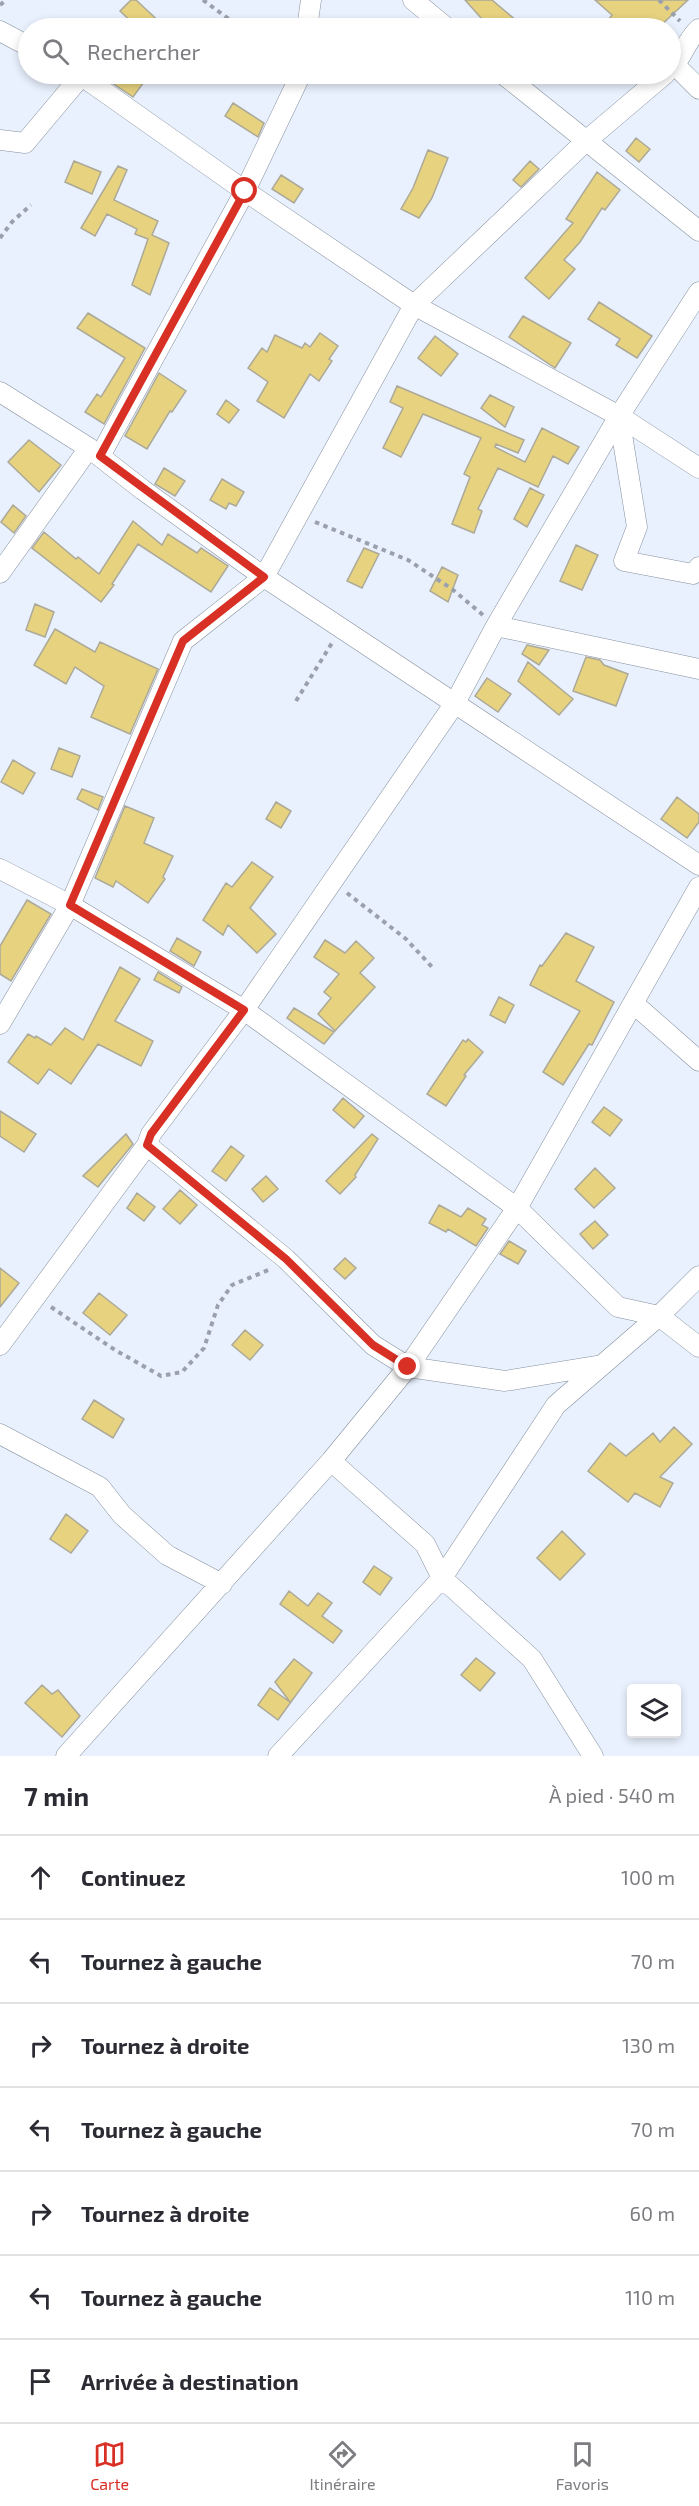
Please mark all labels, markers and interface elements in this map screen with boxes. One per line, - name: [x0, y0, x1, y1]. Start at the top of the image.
- search box: [18, 18, 681, 84]
- icon: search: [39, 35, 72, 68]
- text: Rechercher: [87, 38, 200, 64]
- route start: [231, 177, 257, 203]
- route end: [394, 1353, 420, 1379]
- map controls: [627, 1684, 681, 1738]
- button: layers: [627, 1684, 681, 1738]
- text: 7 min: [24, 1780, 89, 1811]
- text: À pied · 540 m: [549, 1783, 675, 1807]
- icon: ahead: [24, 1861, 57, 1894]
- text: Continuez: [81, 1864, 185, 1890]
- text: 100 m: [621, 1865, 675, 1889]
- icon: left: [24, 1945, 57, 1978]
- text: Tournez à gauche: [81, 1948, 262, 1974]
- text: 70 m: [631, 1949, 675, 1973]
- icon: right: [24, 2029, 57, 2062]
- text: Tournez à droite: [81, 2032, 250, 2058]
- text: 130 m: [622, 2033, 675, 2057]
- icon: left: [24, 2113, 57, 2146]
- text: Tournez à gauche: [81, 2116, 262, 2142]
- text: 70 m: [631, 2117, 675, 2141]
- icon: right: [24, 2197, 57, 2230]
- text: Tournez à droite: [81, 2200, 250, 2226]
- text: 60 m: [630, 2201, 675, 2225]
- icon: left: [24, 2281, 57, 2314]
- text: Tournez à gauche: [81, 2284, 262, 2310]
- text: 110 m: [625, 2285, 675, 2309]
- icon: arrive: [24, 2365, 57, 2398]
- text: Arrivée à destination: [81, 2368, 299, 2394]
- tab: Carte: [90, 2438, 129, 2493]
- tab: Itinéraire: [309, 2438, 376, 2493]
- tab: Favoris: [556, 2438, 609, 2493]

